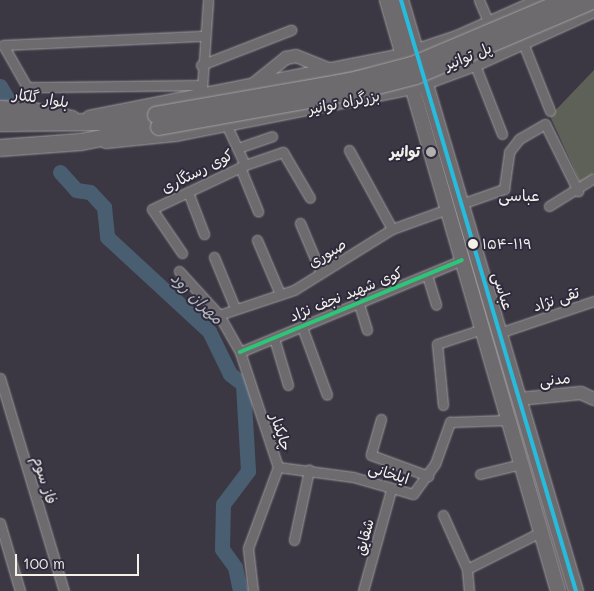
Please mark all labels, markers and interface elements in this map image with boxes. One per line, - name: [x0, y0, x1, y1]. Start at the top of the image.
- street label: پل توانیر: [442, 38, 494, 74]
- street label: بلوار گلکار: [12, 85, 70, 111]
- street label: بزرگراه توانیر: [307, 86, 381, 118]
- place label: توانیر: [390, 143, 420, 161]
- street label: کوی رستگاری: [158, 145, 236, 197]
- marker: توانیر: [424, 145, 438, 159]
- district label: عباسی: [498, 185, 540, 205]
- street label: صبوری: [305, 235, 349, 271]
- place label: ۱۵۴-۱۱۹: [482, 236, 532, 252]
- marker: ۱۵۴-۱۱۹: [468, 239, 478, 249]
- street label: کوی شهید نجف نژاد: [287, 263, 405, 325]
- water label: مهران رود: [167, 268, 227, 328]
- street label: عباسى: [489, 270, 517, 312]
- street label: تقی نژاد: [531, 283, 581, 315]
- street label: مدنی: [539, 368, 571, 390]
- street label: چایکنار: [266, 411, 296, 453]
- street label: فاز سوم: [29, 454, 61, 506]
- street label: ایلخانی: [367, 458, 411, 488]
- street label: شقایق: [351, 517, 377, 557]
- scale bar: [18, 544, 141, 576]
- text: 100 m: [23, 553, 65, 573]

